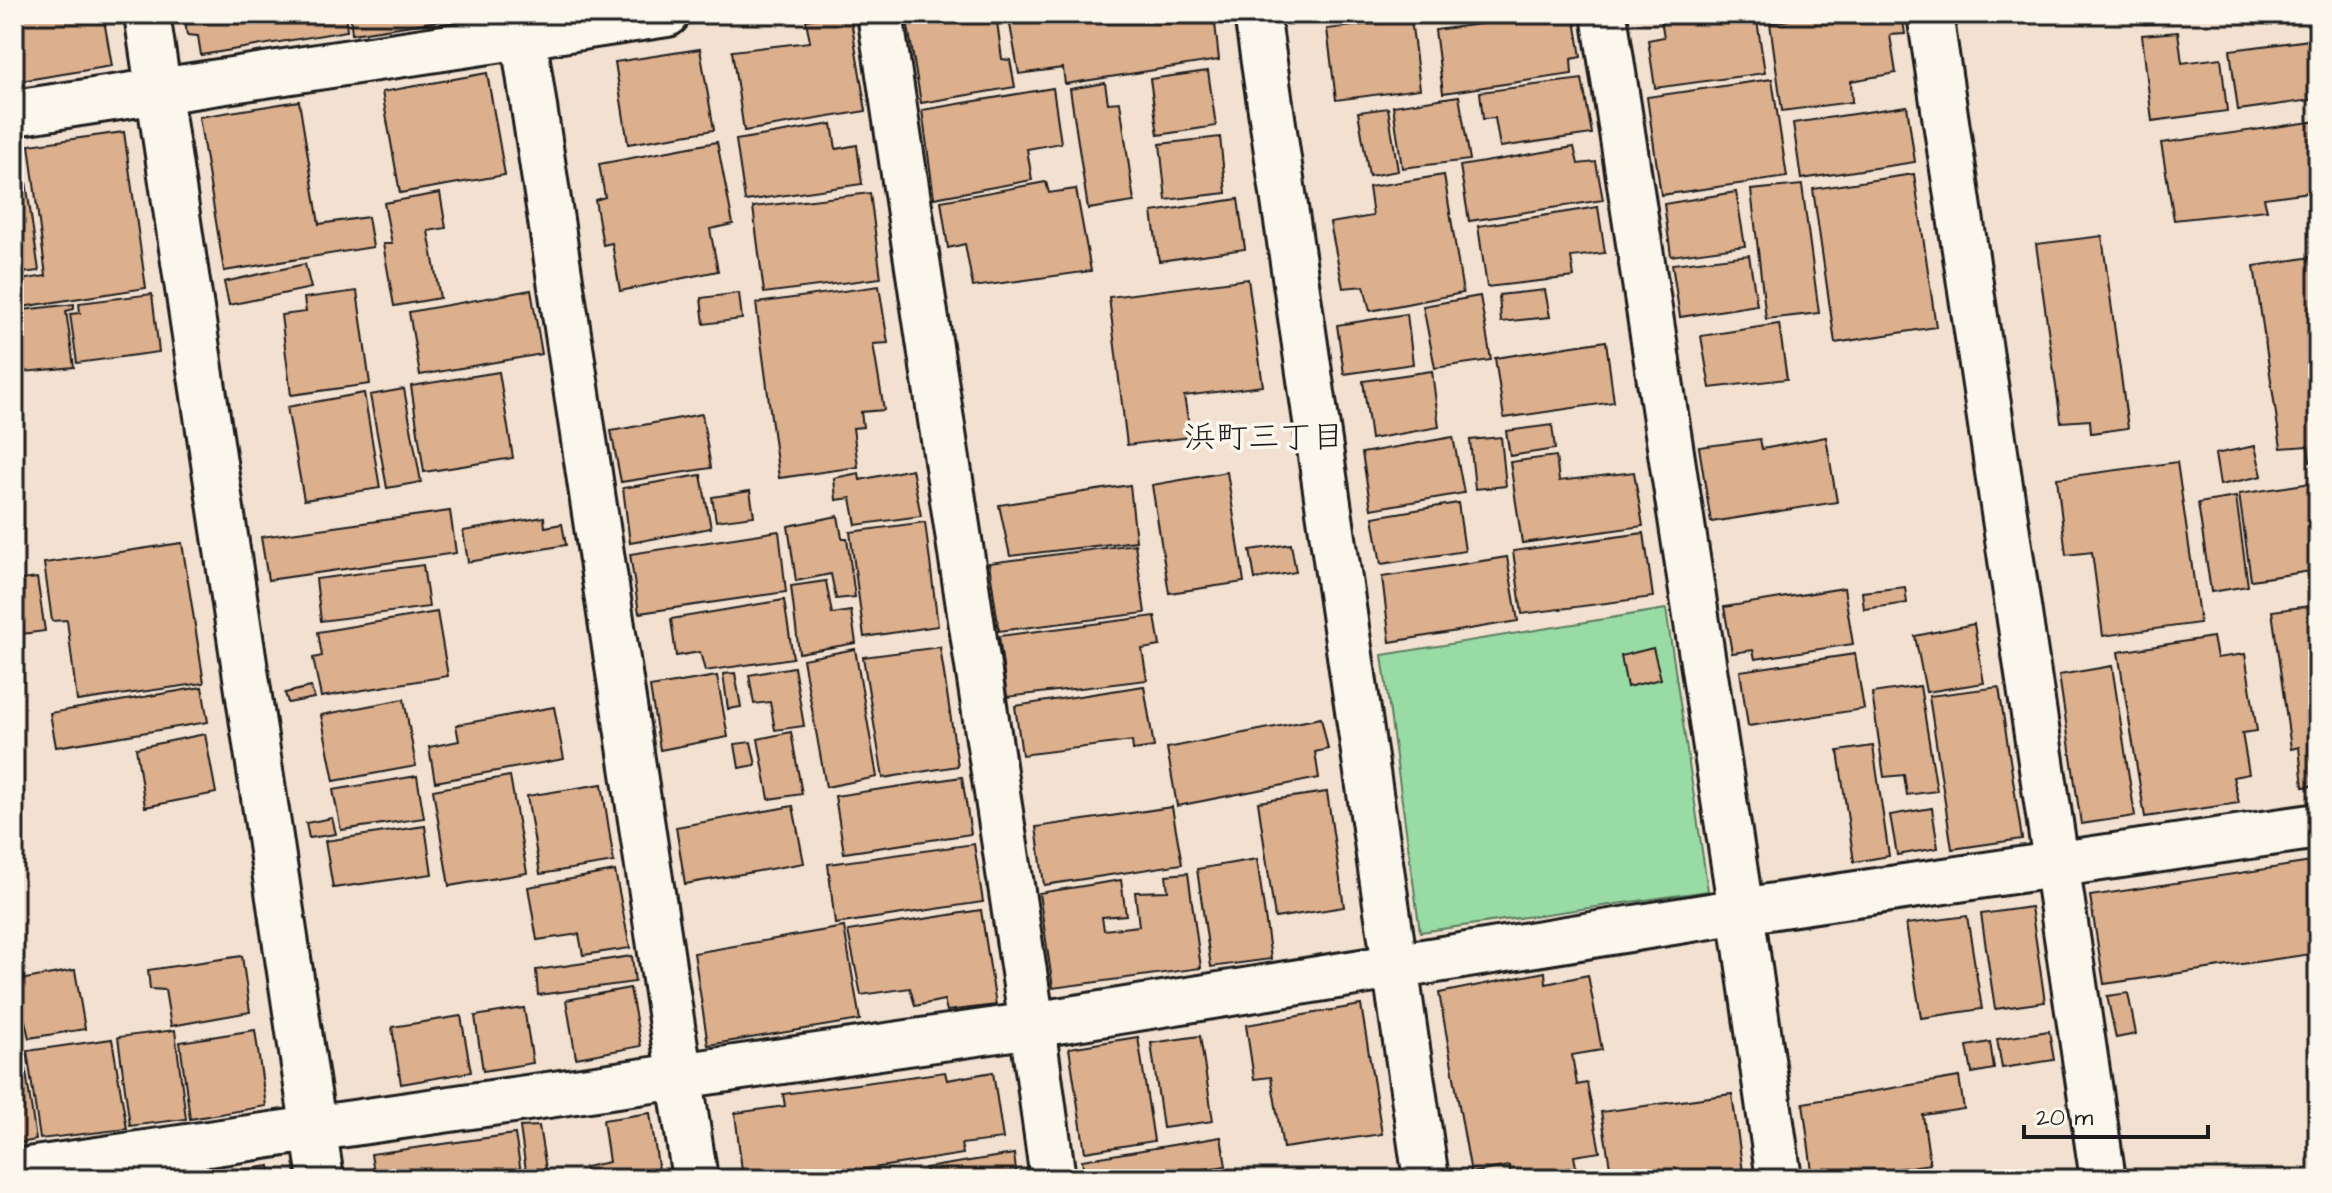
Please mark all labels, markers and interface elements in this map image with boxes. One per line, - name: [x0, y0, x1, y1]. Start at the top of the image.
- district label: 浜町三丁目: [1184, 415, 1344, 460]
- scale bar: [2024, 1089, 2208, 1139]
- text: 20 m: [2036, 1101, 2093, 1135]

